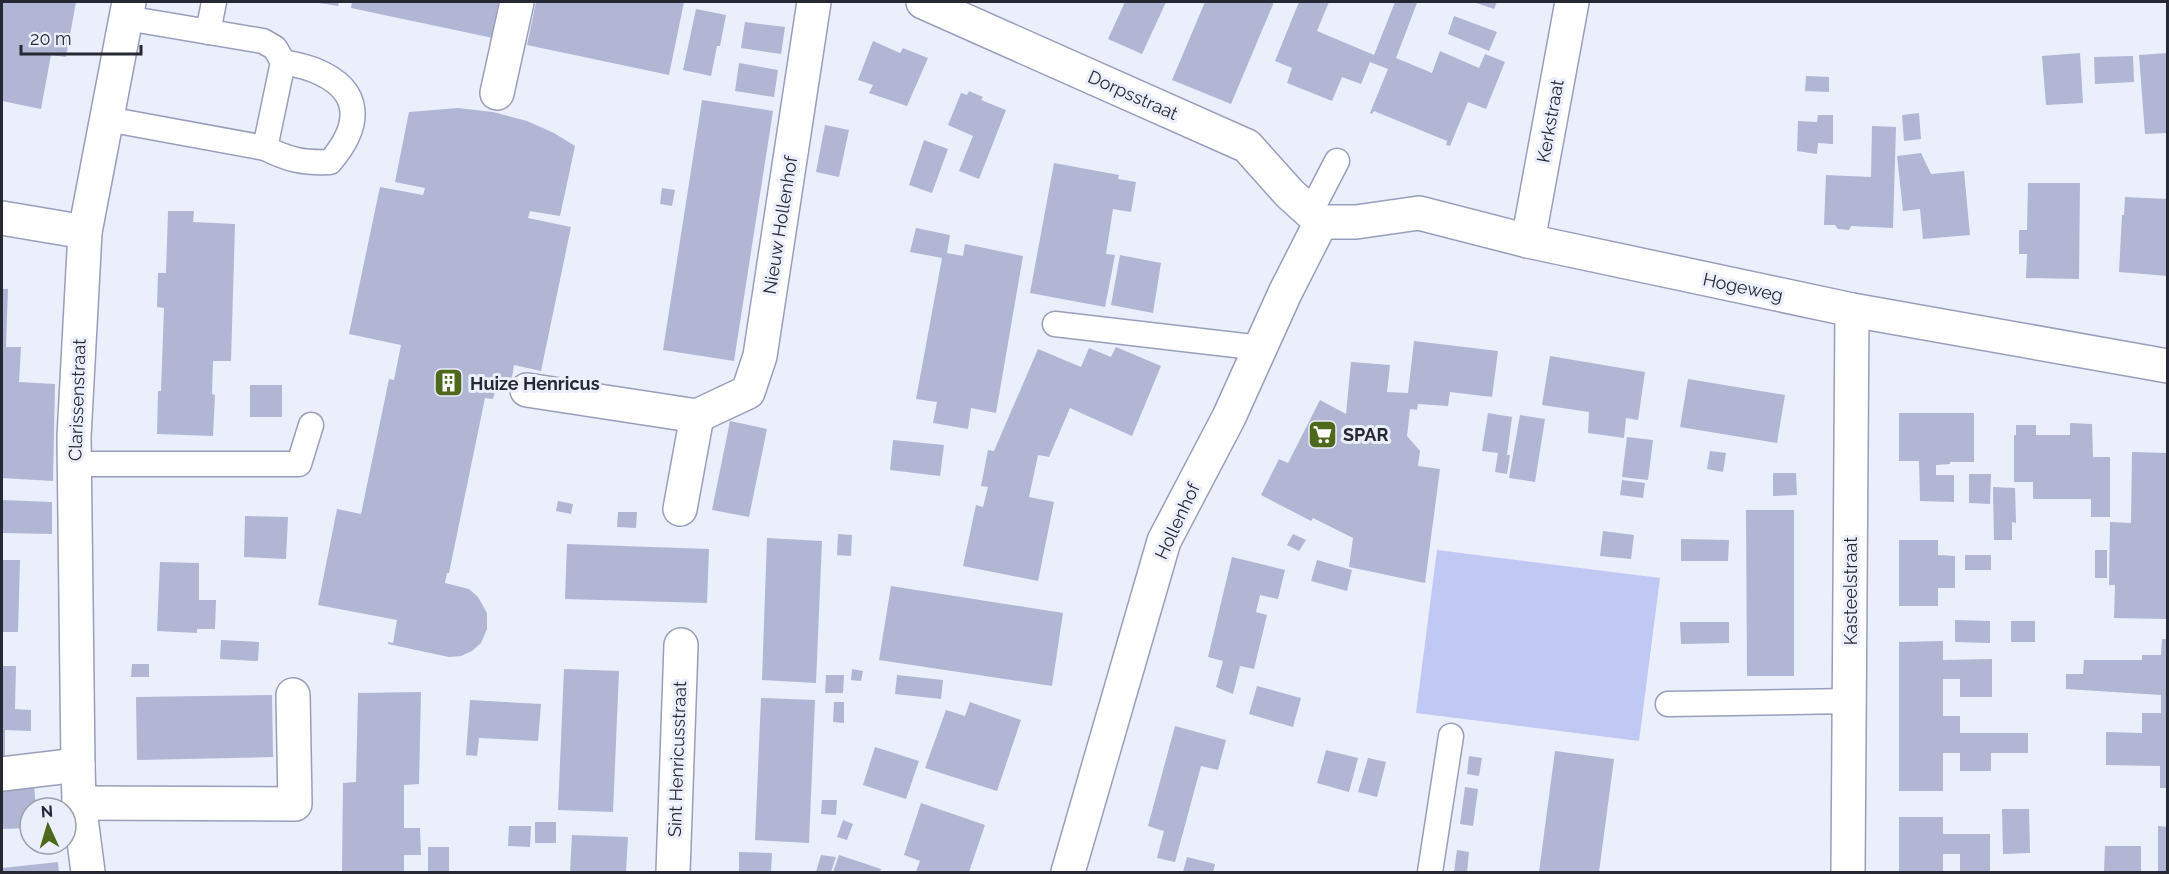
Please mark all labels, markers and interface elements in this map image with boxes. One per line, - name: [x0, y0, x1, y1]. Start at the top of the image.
- scale bar: [21, 18, 141, 56]
- text: 20 m: [30, 28, 72, 49]
- street label: Dorpsstraat: [1085, 66, 1181, 124]
- street label: Kerkstraat: [1532, 78, 1568, 164]
- street label: Nieuw Hollenhof: [759, 153, 801, 296]
- street label: Hogeweg: [1701, 268, 1785, 306]
- street label: Clarissenstraat: [64, 339, 90, 461]
- building icon: Huize Henricus: [433, 367, 465, 399]
- place label: Huize Henricus: [470, 373, 600, 394]
- supermarket icon: SPAR: [1306, 418, 1338, 450]
- place label: SPAR: [1343, 424, 1388, 445]
- street label: Hollenhof: [1150, 479, 1204, 562]
- street label: Kasteelstraat: [1840, 537, 1861, 645]
- street label: Sint Henricusstraat: [664, 681, 690, 837]
- north arrow: [18, 796, 78, 856]
- text: N: [40, 802, 54, 821]

